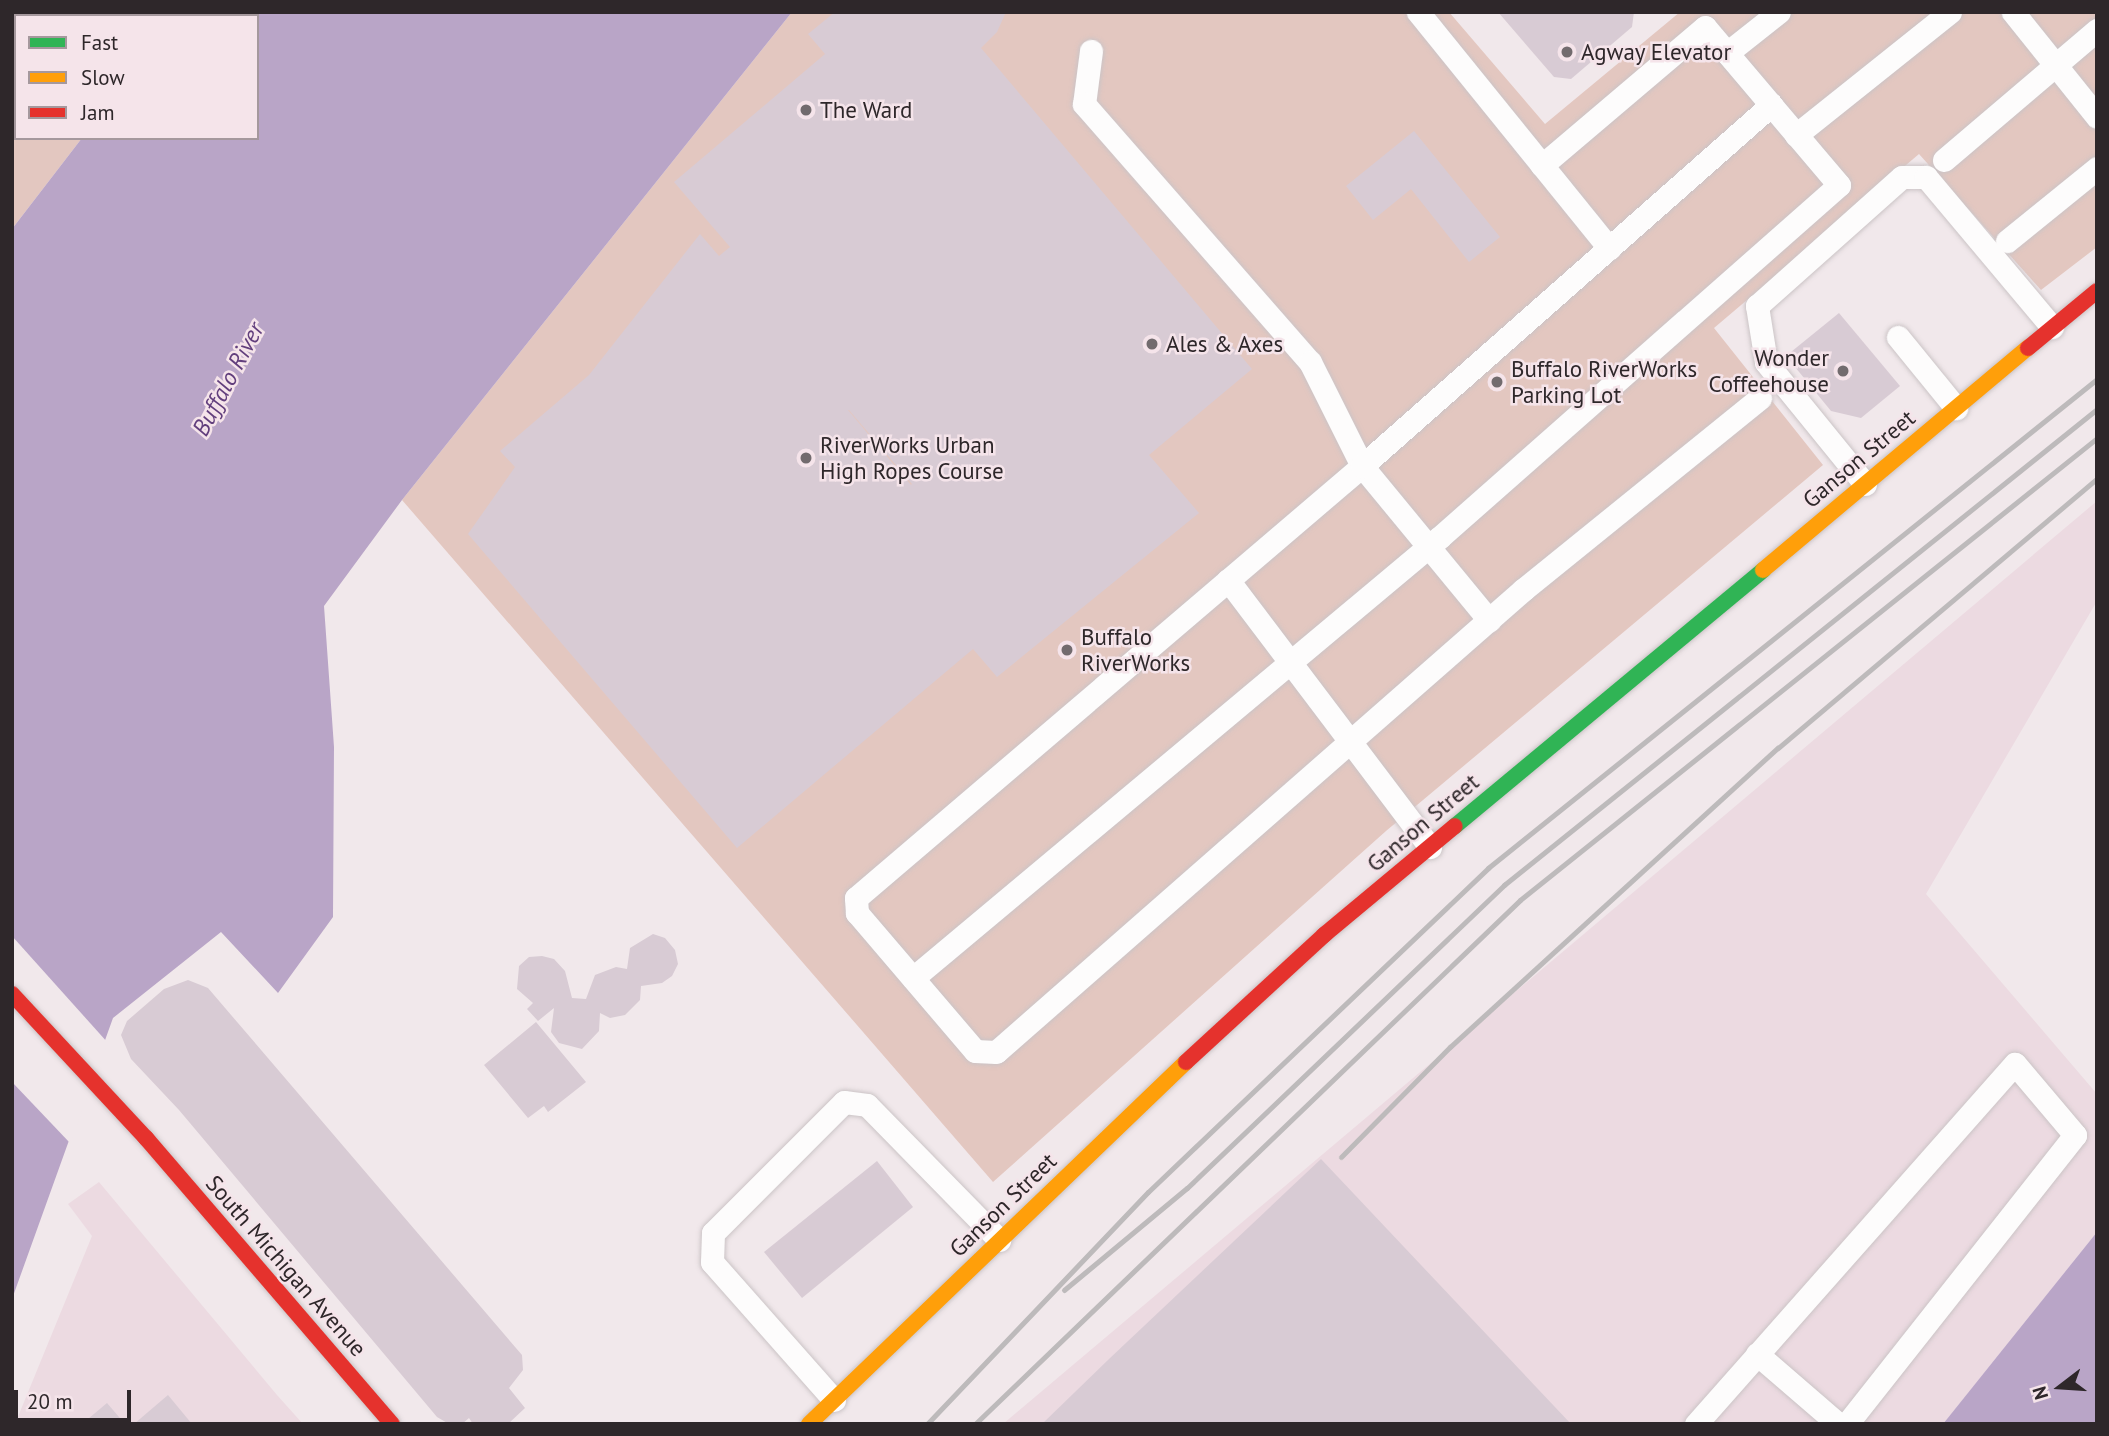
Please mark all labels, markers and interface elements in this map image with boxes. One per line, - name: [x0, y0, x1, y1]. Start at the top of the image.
- legend: [14, 14, 259, 140]
- text: Fast: [81, 29, 118, 56]
- place label: Agway Elevator: [1581, 38, 1732, 66]
- marker: Agway Elevator: [1559, 44, 1575, 60]
- text: Slow: [81, 64, 125, 91]
- place label: The Ward: [820, 96, 913, 124]
- text: Jam: [81, 99, 115, 126]
- marker: The Ward: [798, 102, 814, 118]
- water label: Buffalo River: [186, 317, 270, 441]
- place label: Ales & Axes: [1166, 330, 1284, 358]
- marker: Ales & Axes: [1144, 336, 1160, 352]
- place label: Wonder Coffeehouse: [1708, 344, 1829, 398]
- place label: Buffalo RiverWorks Parking Lot: [1511, 355, 1697, 409]
- marker: Wonder Coffeehouse: [1835, 363, 1851, 379]
- marker: Buffalo RiverWorks Parking Lot: [1489, 374, 1505, 390]
- street label: Ganson Street: [1797, 404, 1921, 514]
- place label: RiverWorks Urban High Ropes Course: [820, 431, 1004, 485]
- marker: RiverWorks Urban High Ropes Course: [798, 450, 814, 466]
- place label: Buffalo RiverWorks: [1081, 623, 1190, 677]
- marker: Buffalo RiverWorks: [1059, 642, 1075, 658]
- street label: Ganson Street: [1361, 768, 1485, 878]
- street label: Ganson Street: [944, 1147, 1062, 1263]
- street label: South Michigan Avenue: [200, 1170, 372, 1362]
- north arrow: [2025, 1352, 2095, 1422]
- scale bar: [18, 1376, 135, 1420]
- text: N: [2027, 1384, 2053, 1403]
- text: 20 m: [27, 1388, 73, 1415]

